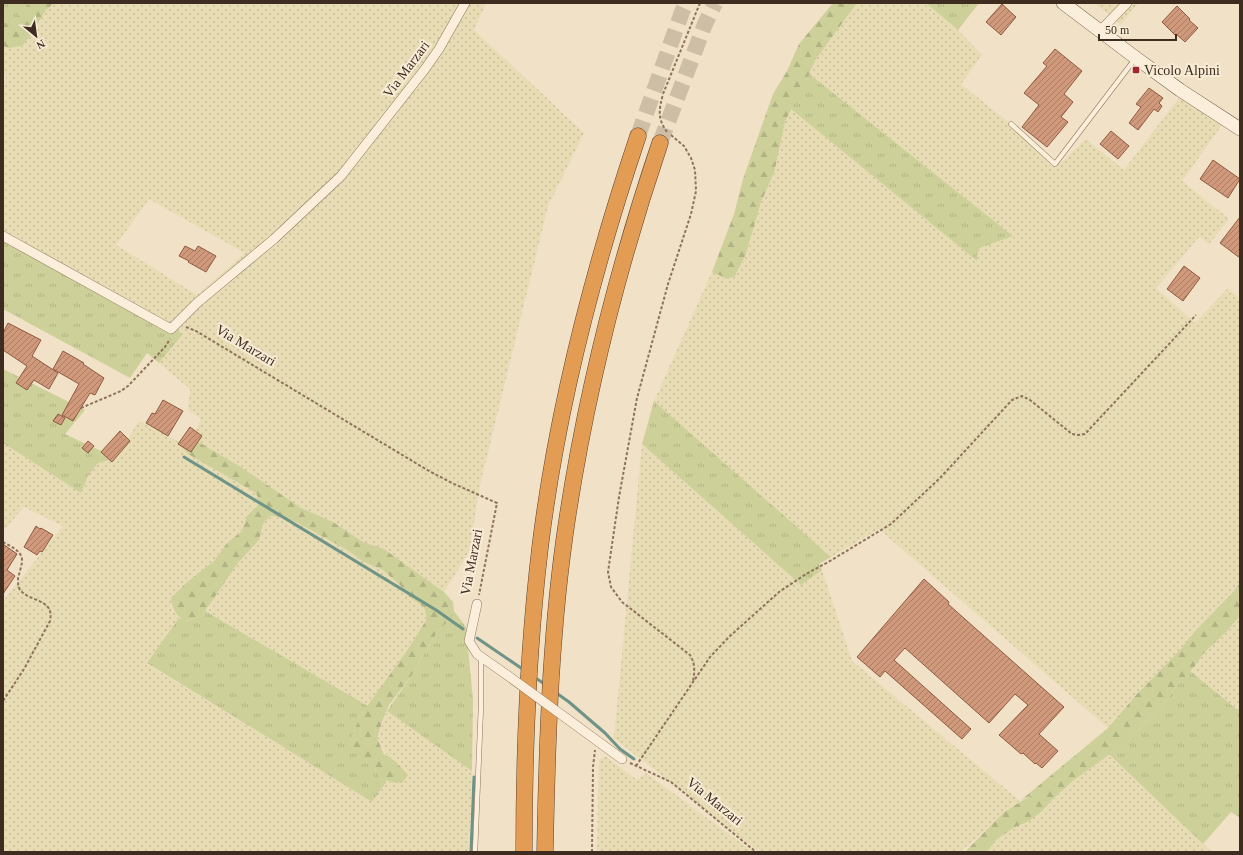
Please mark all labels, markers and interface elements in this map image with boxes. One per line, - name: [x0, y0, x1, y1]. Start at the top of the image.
- north arrow: [16, 16, 56, 56]
- scale bar: [1099, 16, 1176, 42]
- text: 50 m: [1105, 23, 1130, 37]
- text: N: [34, 38, 47, 52]
- street label: Via Marzari: [380, 38, 433, 101]
- place label: Vicolo Alpini: [1144, 63, 1220, 78]
- marker: Vicolo Alpini: [1131, 65, 1141, 75]
- street label: Via Marzari: [213, 322, 278, 369]
- street label: Via Marzari: [458, 528, 485, 597]
- street label: Via Marzari: [684, 774, 746, 828]

